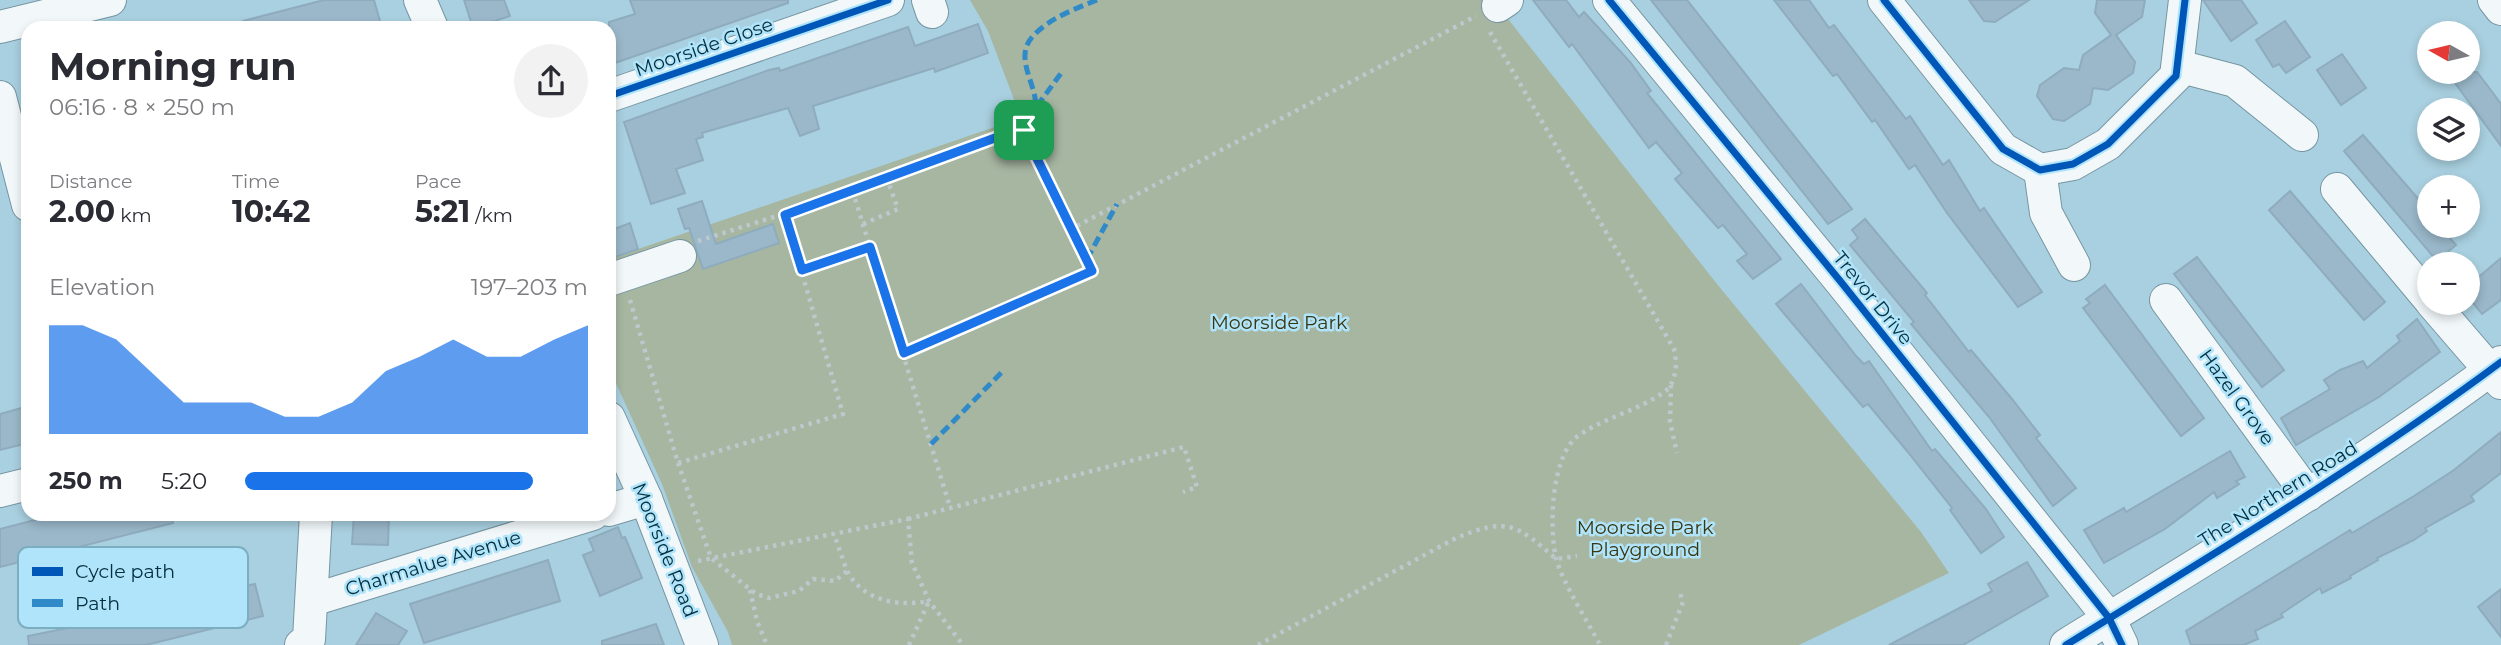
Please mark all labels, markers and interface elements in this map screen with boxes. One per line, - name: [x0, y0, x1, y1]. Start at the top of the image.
- street label: Moorside Close: [632, 13, 776, 81]
- north arrow: [2417, 21, 2480, 84]
- map controls: [2417, 21, 2480, 315]
- text: Morning run: [49, 43, 297, 90]
- button: share: [514, 44, 588, 118]
- text: 06:16 · 8 × 250 m: [49, 93, 235, 121]
- button: layers: [2417, 98, 2480, 161]
- pin: [994, 100, 1054, 160]
- icon: arrive: [1005, 111, 1043, 149]
- text: Distance: [49, 170, 132, 193]
- text: Time: [232, 170, 280, 193]
- text: Pace: [415, 170, 462, 193]
- button: +: [2417, 175, 2480, 238]
- text: 2.00: [49, 193, 115, 230]
- text: 10:42: [232, 193, 310, 230]
- text: 5:21: [415, 193, 470, 230]
- text: km: [115, 204, 152, 227]
- text: /km: [470, 204, 513, 227]
- street label: Trevor Drive: [1828, 247, 1918, 349]
- button: −: [2417, 252, 2480, 315]
- text: Elevation: [49, 273, 155, 301]
- text: 197–203 m: [471, 273, 588, 301]
- park label: Moorside Park: [1211, 311, 1348, 334]
- street label: Hazel Grove: [2195, 345, 2279, 449]
- street label: The Northern Road: [2195, 436, 2361, 552]
- text: 250 m: [49, 467, 123, 495]
- text: 5:20: [161, 467, 207, 495]
- street label: Moorside Road: [628, 479, 702, 621]
- park label: Moorside Park Playground: [1577, 516, 1714, 561]
- street label: Charmalue Avenue: [342, 525, 524, 601]
- legend: [18, 547, 248, 628]
- text: Cycle path: [75, 560, 175, 583]
- text: Path: [75, 592, 120, 615]

